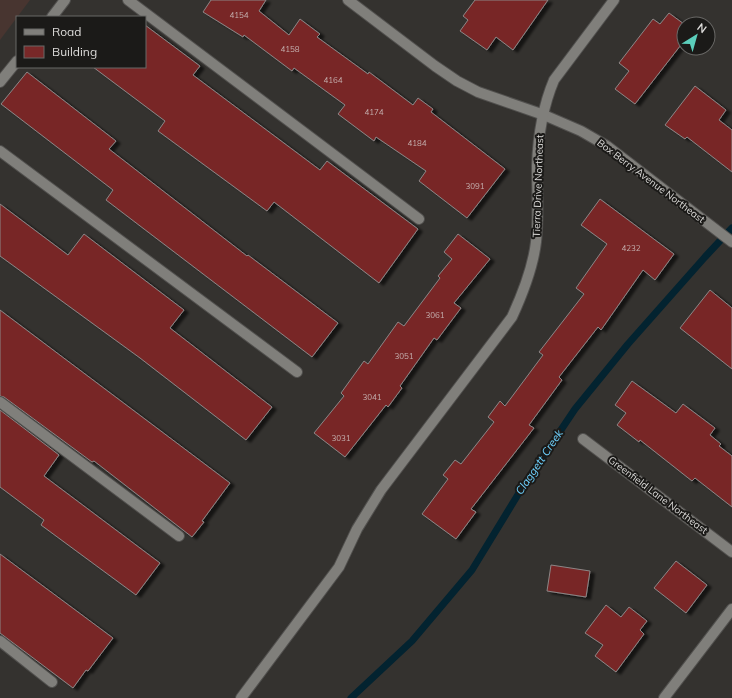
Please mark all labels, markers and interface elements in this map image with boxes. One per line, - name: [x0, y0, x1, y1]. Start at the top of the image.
- house number: 4154: [229, 10, 249, 20]
- legend: [16, 16, 146, 68]
- north arrow: [676, 16, 716, 56]
- text: N: [694, 20, 710, 36]
- text: Road: [52, 24, 81, 39]
- text: Building: [52, 44, 97, 59]
- house number: 4158: [280, 44, 300, 54]
- house number: 4164: [323, 75, 343, 85]
- house number: 4174: [364, 107, 384, 117]
- street label: Tierra Drive Northeast: [530, 134, 546, 238]
- street label: Box Berry Avenue Northeast: [594, 136, 708, 226]
- house number: 4184: [407, 138, 427, 148]
- house number: 3091: [465, 181, 485, 191]
- house number: 4232: [621, 243, 641, 253]
- house number: 3061: [425, 310, 445, 320]
- house number: 3051: [394, 351, 414, 361]
- house number: 3041: [362, 392, 382, 402]
- water label: Claggett Creek: [512, 427, 566, 497]
- house number: 3031: [331, 433, 351, 443]
- street label: Greenfield Lane Northeast: [606, 453, 711, 537]

